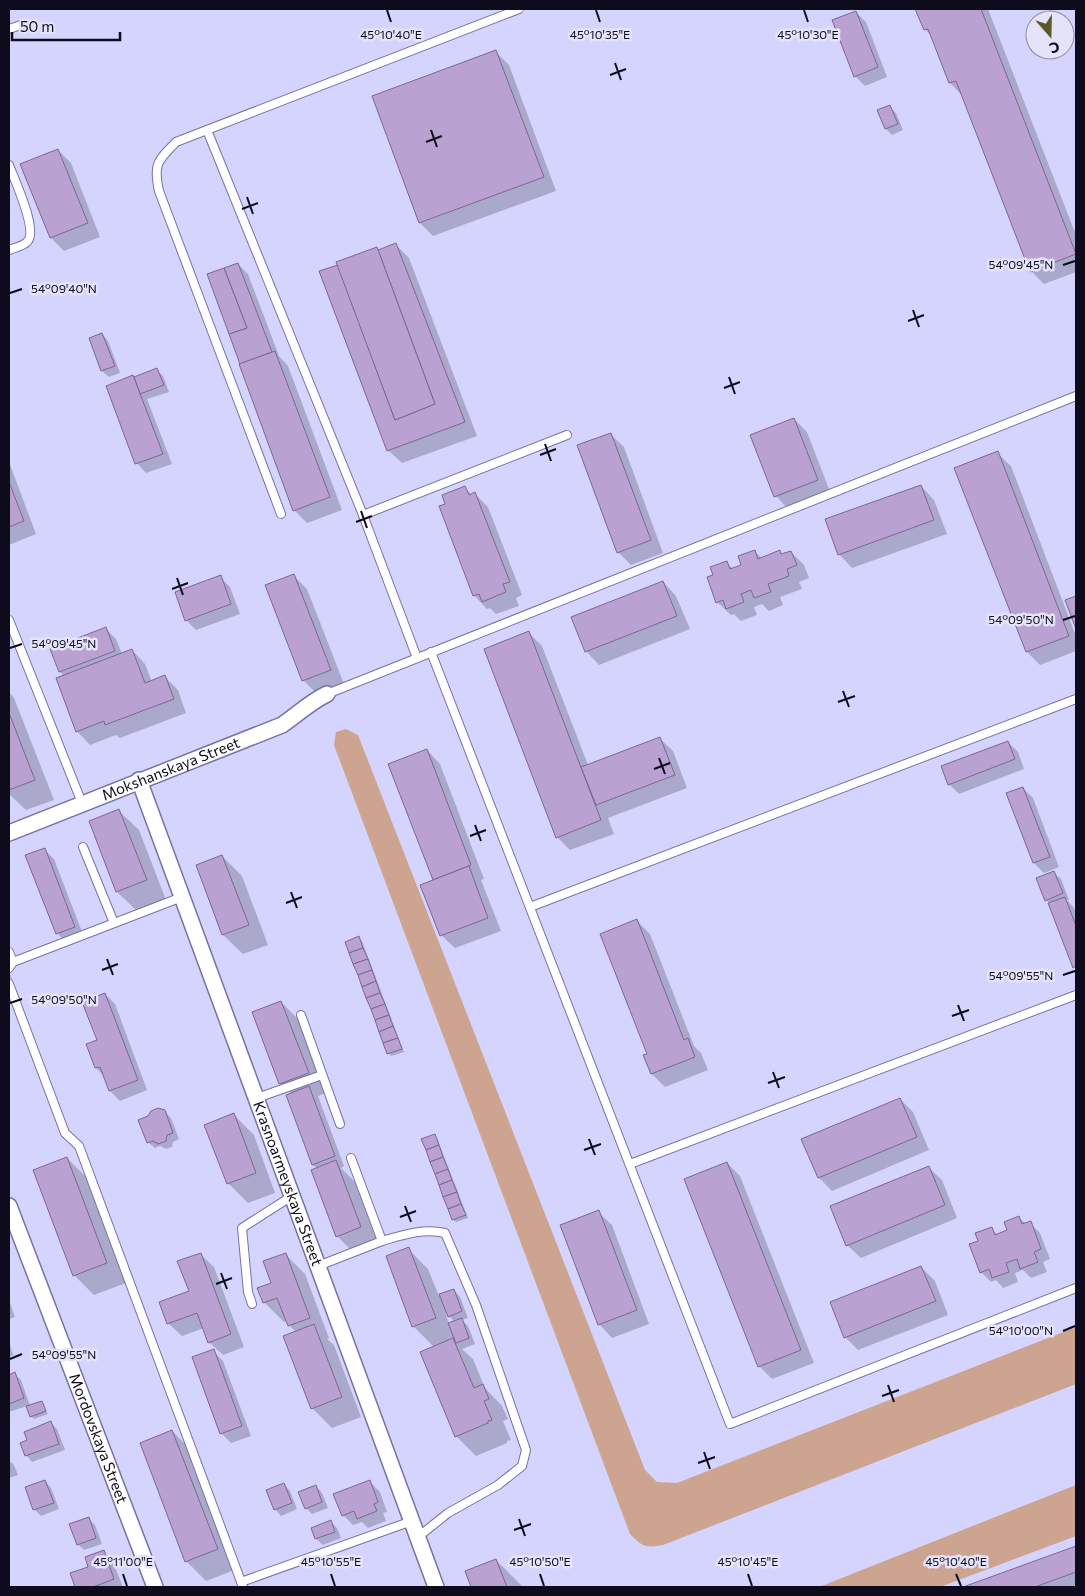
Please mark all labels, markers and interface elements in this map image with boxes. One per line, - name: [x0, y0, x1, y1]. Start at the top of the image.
- scale bar: [12, 10, 120, 42]
- north arrow: [1025, 10, 1075, 60]
- text: 50 m: [20, 17, 54, 35]
- text: 45°10'40"E: [360, 27, 422, 41]
- text: 45°10'35"E: [570, 27, 630, 41]
- text: 45°10'30"E: [777, 27, 839, 41]
- text: С: [1047, 38, 1062, 57]
- text: 54°09'45"N: [989, 257, 1053, 271]
- text: 54°09'40"N: [31, 281, 97, 295]
- text: 54°09'50"N: [988, 612, 1054, 626]
- text: 54°09'45"N: [32, 636, 96, 650]
- street label: Mokshanskaya Street: [99, 733, 242, 803]
- text: 54°09'55"N: [989, 968, 1053, 982]
- text: 54°09'50"N: [31, 992, 97, 1006]
- street label: Krasnoarmeyskaya Street: [250, 1098, 327, 1268]
- text: 54°10'00"N: [989, 1323, 1053, 1337]
- text: 54°09'55"N: [32, 1347, 96, 1361]
- street label: Mordovskaya Street: [66, 1371, 132, 1506]
- text: 45°11'00"E: [93, 1554, 153, 1568]
- text: 45°10'55"E: [301, 1554, 361, 1568]
- text: 45°10'50"E: [509, 1554, 571, 1568]
- text: 45°10'45"E: [718, 1554, 778, 1568]
- text: 45°10'40"E: [925, 1554, 987, 1568]

